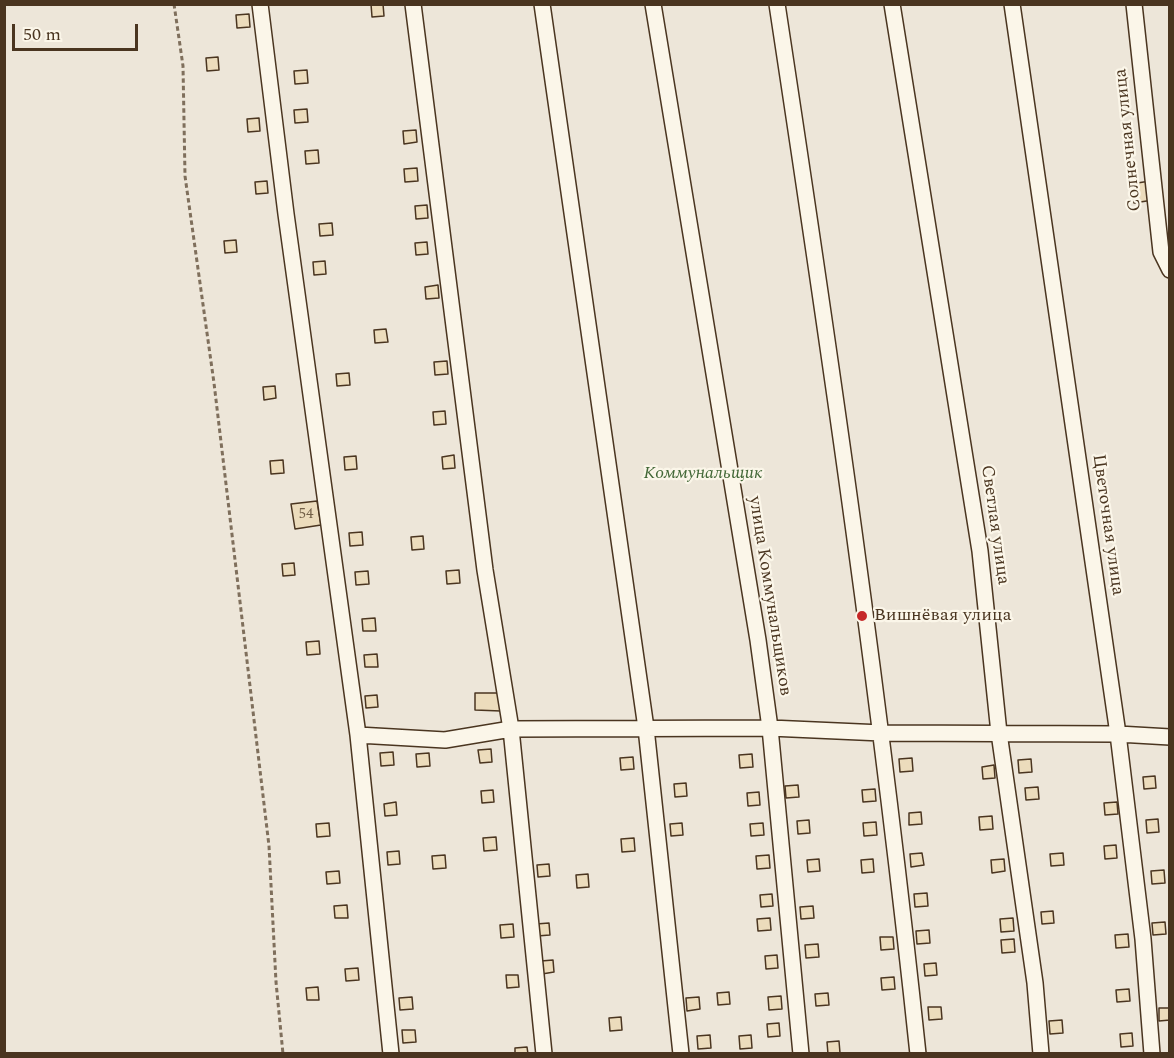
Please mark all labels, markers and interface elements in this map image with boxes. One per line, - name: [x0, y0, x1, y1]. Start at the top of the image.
- scale bar: [15, 12, 141, 50]
- text: 50 m: [23, 21, 61, 48]
- street label: Солнечная улица: [1111, 67, 1147, 213]
- street label: Цветочная улица: [1086, 453, 1128, 597]
- park label: Коммунальщик: [644, 463, 762, 485]
- street label: Светлая улица: [975, 464, 1013, 586]
- street label: улица Коммунальщиков: [743, 495, 795, 697]
- house number: 54: [299, 506, 313, 524]
- place label: Вишнёвая улица: [874, 605, 1011, 627]
- marker: Вишнёвая улица: [855, 609, 869, 623]

